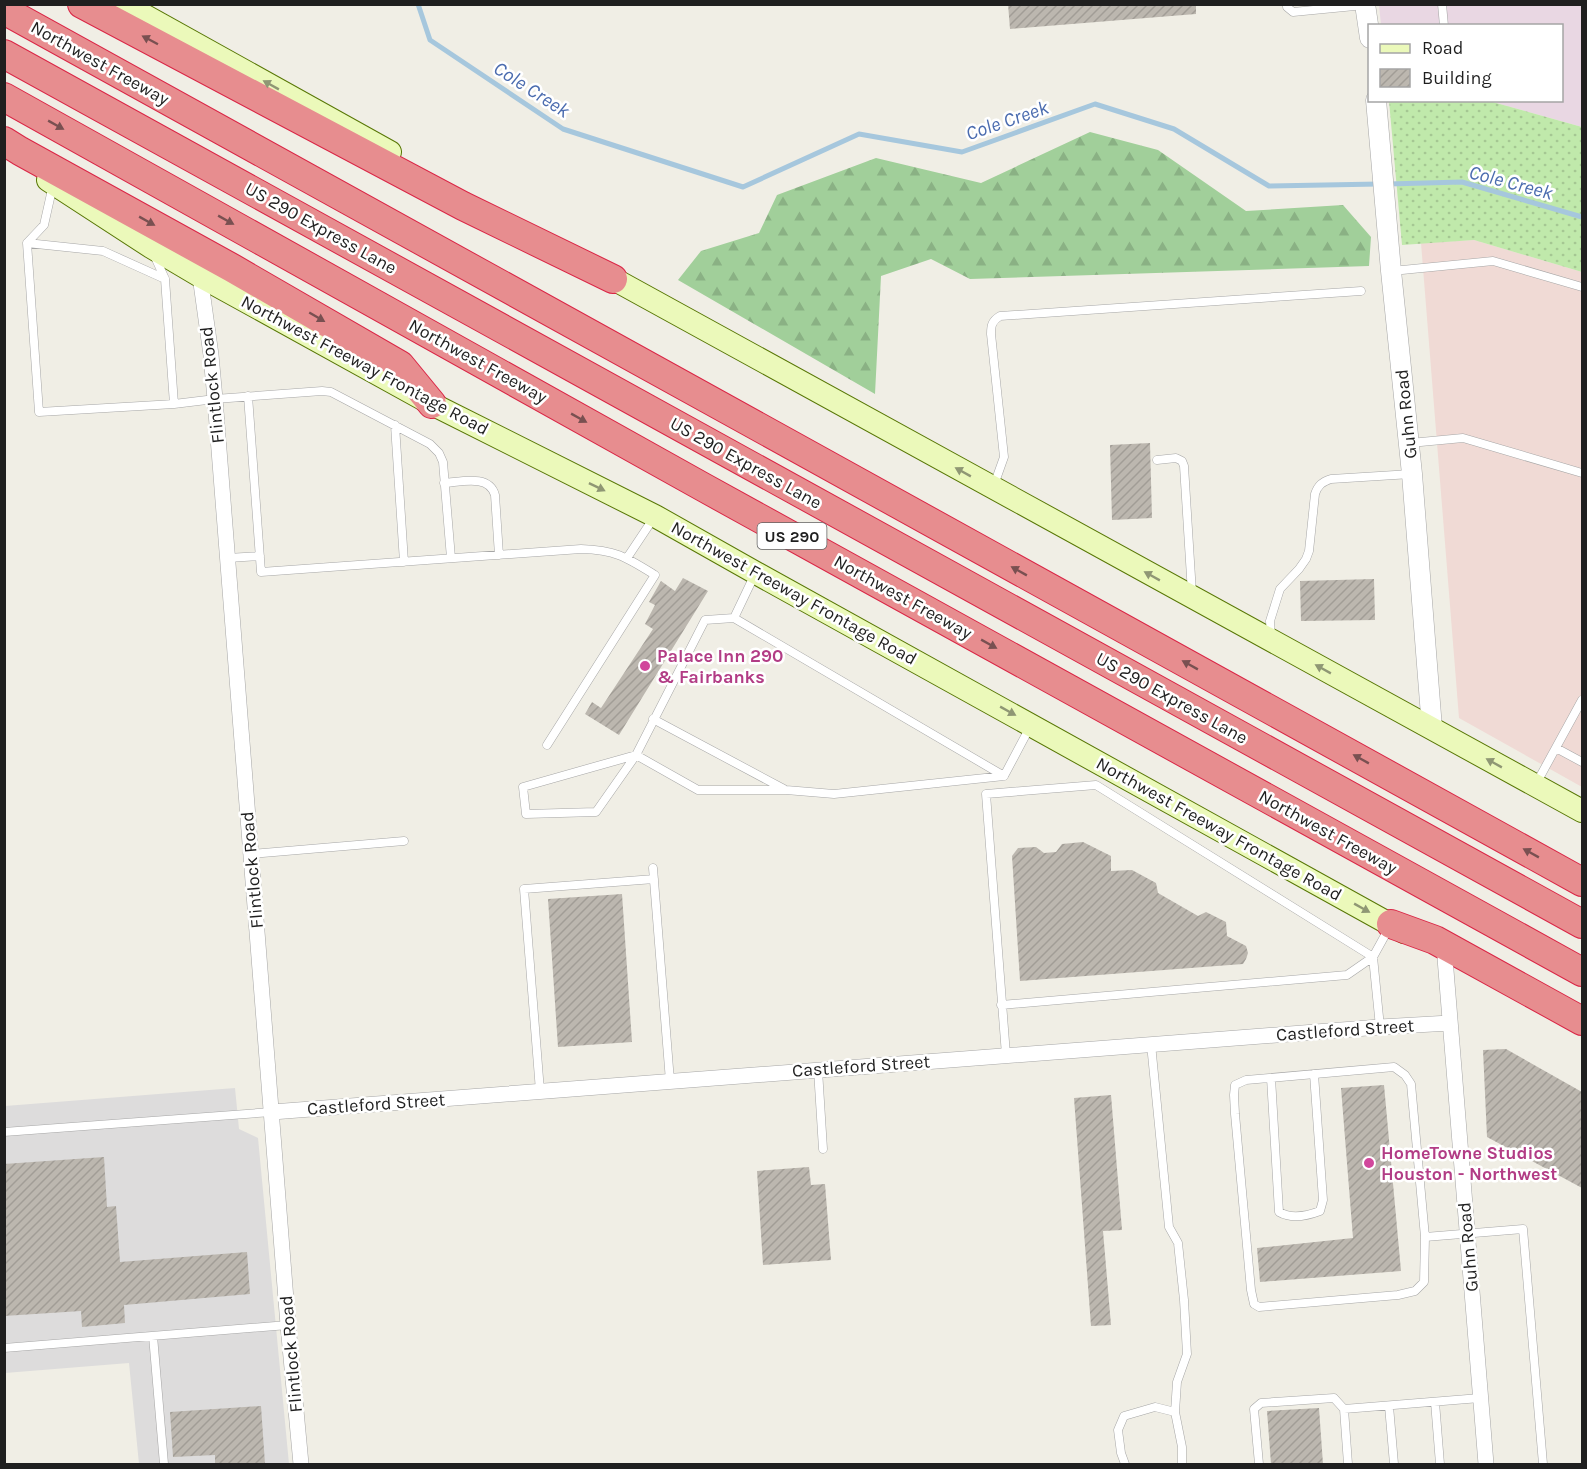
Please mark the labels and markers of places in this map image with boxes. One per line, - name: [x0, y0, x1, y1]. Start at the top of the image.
- place label: Palace Inn 290 & Fairbanks: [657, 645, 783, 688]
- marker: Palace Inn 290 & Fairbanks: [638, 659, 652, 673]
- place label: HomeTowne Studios Houston - Northwest: [1381, 1142, 1557, 1185]
- marker: HomeTowne Studios Houston - Northwest: [1362, 1156, 1376, 1170]

